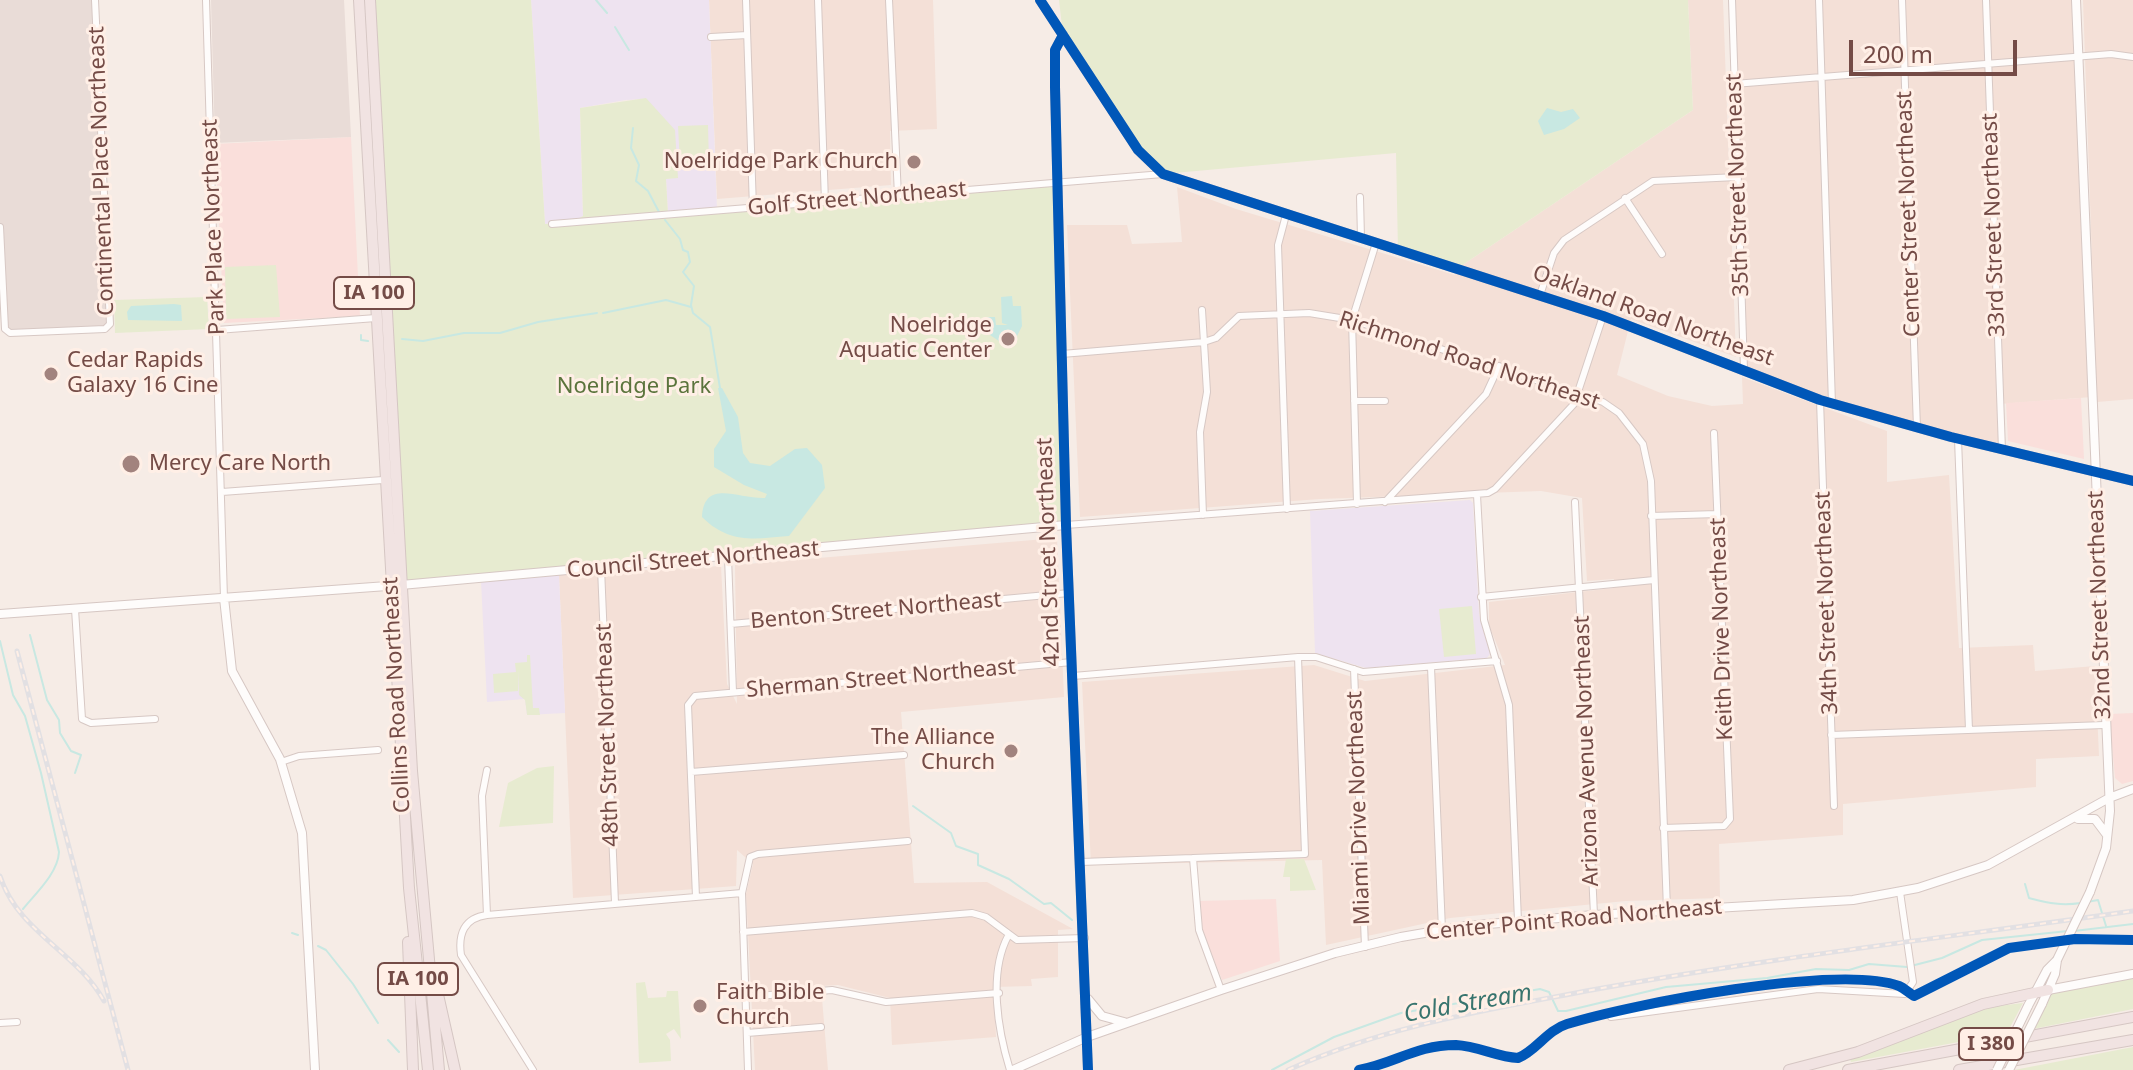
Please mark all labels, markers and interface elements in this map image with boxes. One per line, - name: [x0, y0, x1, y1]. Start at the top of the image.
- scale bar: [1853, 24, 2021, 74]
- street label: Continental Place Northeast: [84, 26, 120, 316]
- text: 200 m: [1863, 37, 1933, 70]
- street label: 35th Street Northeast: [1721, 73, 1755, 297]
- street label: Center Street Northeast: [1892, 91, 1926, 337]
- street label: 33rd Street Northeast: [1977, 113, 2011, 337]
- street label: Park Place Northeast: [197, 119, 231, 335]
- place label: Noelridge Park Church: [664, 149, 898, 175]
- marker: Noelridge Park Church: [905, 153, 923, 171]
- street label: Golf Street Northeast: [747, 176, 967, 222]
- street label: Oakland Road Northeast: [1529, 260, 1777, 372]
- road number: IA 100: [334, 277, 414, 309]
- street label: Richmond Road Northeast: [1335, 306, 1603, 416]
- place label: Noelridge Aquatic Center: [839, 313, 992, 364]
- marker: Noelridge Aquatic Center: [999, 330, 1017, 348]
- place label: Cedar Rapids Galaxy 16 Cine: [67, 348, 218, 400]
- marker: Cedar Rapids Galaxy 16 Cine: [42, 365, 60, 383]
- park label: Noelridge Park: [557, 374, 711, 400]
- street label: 42nd Street Northeast: [1032, 437, 1066, 667]
- place label: Mercy Care North: [149, 451, 331, 477]
- marker: Mercy Care North: [120, 453, 142, 475]
- street label: 32nd Street Northeast: [2083, 490, 2117, 720]
- street label: 34th Street Northeast: [1810, 491, 1844, 715]
- street label: Keith Drive Northeast: [1705, 517, 1739, 741]
- street label: Council Street Northeast: [566, 536, 820, 584]
- street label: Collins Road Northeast: [378, 576, 416, 814]
- street label: Benton Street Northeast: [749, 587, 1003, 635]
- street label: Arizona Avenue Northeast: [1569, 615, 1605, 887]
- street label: 48th Street Northeast: [591, 623, 625, 847]
- street label: Sherman Street Northeast: [745, 654, 1017, 704]
- street label: Miami Drive Northeast: [1342, 691, 1376, 925]
- place label: The Alliance Church: [871, 725, 995, 776]
- marker: The Alliance Church: [1002, 742, 1020, 760]
- street label: Center Point Road Northeast: [1425, 894, 1723, 946]
- road number: IA 100: [378, 963, 458, 995]
- water label: Cold Stream: [1402, 979, 1534, 1029]
- place label: Faith Bible Church: [716, 980, 824, 1032]
- marker: Faith Bible Church: [691, 997, 709, 1015]
- road number: I 380: [1959, 1028, 2023, 1060]

